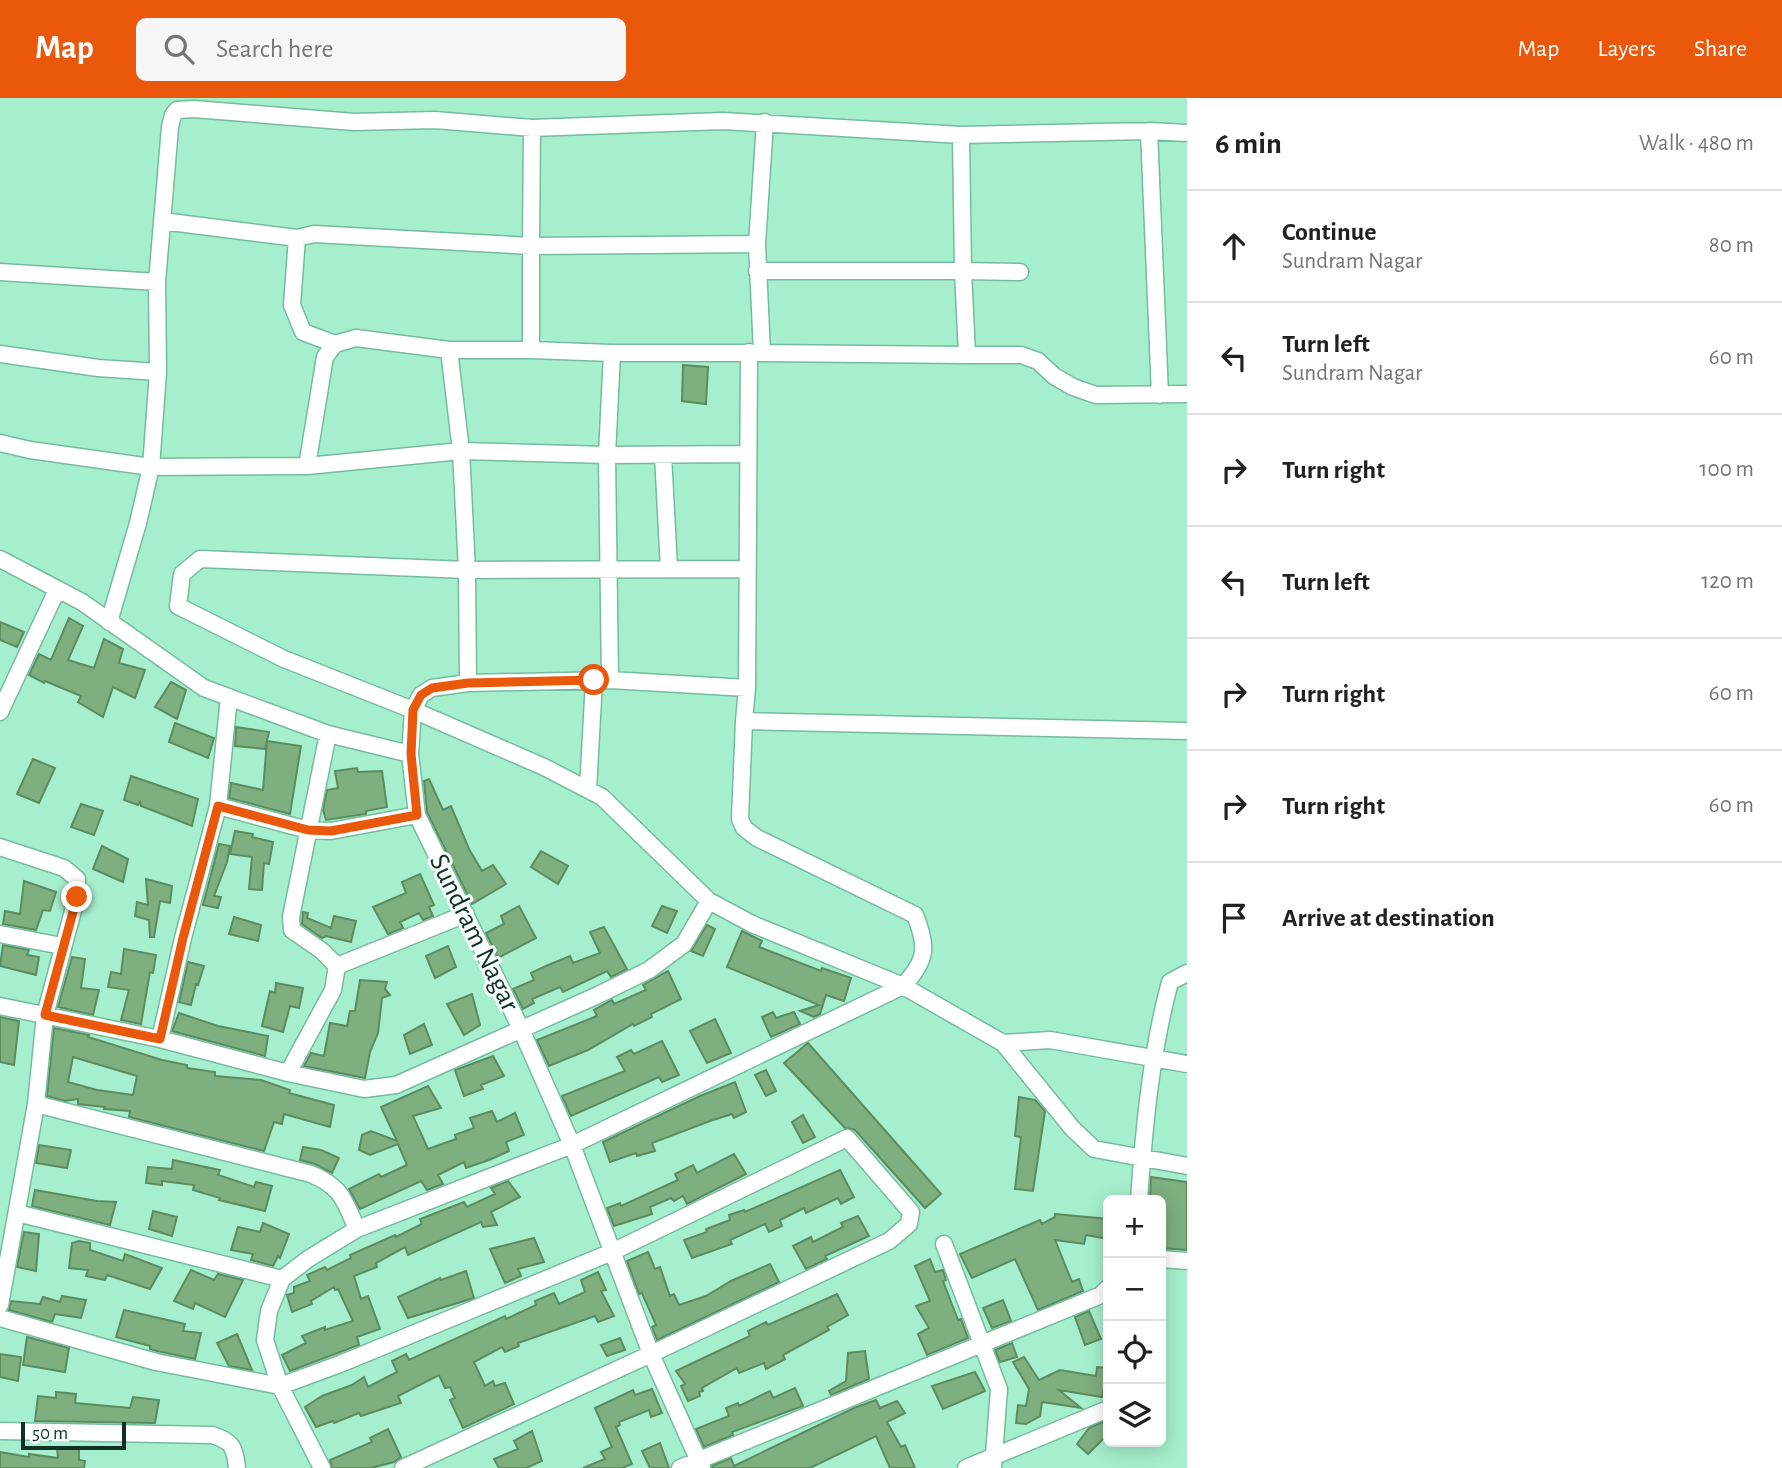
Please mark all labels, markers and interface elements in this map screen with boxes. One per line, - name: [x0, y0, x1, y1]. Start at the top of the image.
- search box: [136, 18, 626, 81]
- icon: search: [160, 30, 198, 68]
- text: Map: [35, 32, 94, 65]
- text: Search here: [216, 36, 334, 62]
- text: Map: [1517, 37, 1559, 61]
- text: Layers: [1597, 37, 1656, 61]
- text: Share: [1694, 37, 1747, 61]
- text: 6 min: [1215, 129, 1282, 159]
- text: Walk · 480 m: [1639, 132, 1754, 155]
- text: Continue: [1282, 219, 1377, 245]
- icon: ahead: [1215, 227, 1253, 265]
- text: 80 m: [1709, 234, 1754, 257]
- text: Sundram Nagar: [1282, 250, 1423, 273]
- text: Turn left: [1282, 331, 1370, 357]
- icon: left: [1215, 339, 1253, 377]
- text: 60 m: [1709, 346, 1754, 369]
- text: Sundram Nagar: [1282, 362, 1423, 385]
- icon: right: [1215, 451, 1253, 489]
- text: Turn right: [1282, 457, 1385, 483]
- text: 100 m: [1700, 458, 1754, 481]
- icon: left: [1215, 563, 1253, 601]
- text: Turn left: [1282, 569, 1370, 595]
- text: 120 m: [1701, 570, 1754, 593]
- route start: [578, 664, 609, 695]
- icon: right: [1215, 675, 1253, 713]
- text: Turn right: [1282, 681, 1385, 707]
- text: 60 m: [1709, 682, 1754, 705]
- icon: right: [1215, 787, 1253, 825]
- text: Turn right: [1282, 793, 1385, 819]
- text: 60 m: [1709, 794, 1754, 817]
- street label: Sundram Nagar: [424, 850, 524, 1016]
- route end: [61, 881, 92, 912]
- icon: arrive: [1215, 899, 1253, 937]
- text: Arrive at destination: [1282, 905, 1495, 931]
- map controls: [1103, 1195, 1166, 1447]
- button: +: [1103, 1195, 1166, 1258]
- button: −: [1103, 1258, 1166, 1321]
- button: locate: [1103, 1321, 1166, 1384]
- button: layers: [1103, 1384, 1166, 1447]
- scale bar: [21, 1419, 126, 1451]
- text: 50 m: [32, 1424, 68, 1443]

